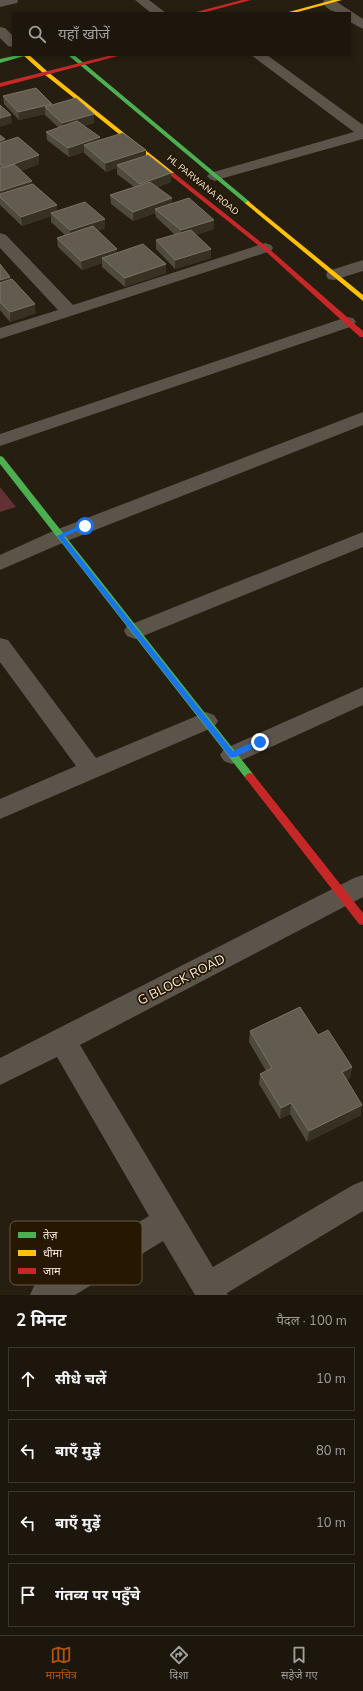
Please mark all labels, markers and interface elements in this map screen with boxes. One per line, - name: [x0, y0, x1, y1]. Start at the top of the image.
- search box: [12, 12, 351, 56]
- icon: search: [26, 23, 48, 45]
- text: यहाँ खोजें: [58, 24, 110, 44]
- street label: HL PARWANA ROAD: [165, 152, 242, 218]
- route start: [76, 517, 94, 535]
- route end: [251, 733, 269, 751]
- street label: G BLOCK ROAD: [135, 950, 228, 1010]
- legend: [10, 1221, 142, 1285]
- text: तेज़: [43, 1228, 58, 1243]
- text: धीमा: [43, 1246, 62, 1261]
- text: जाम: [43, 1264, 61, 1279]
- text: 2 मिनट: [16, 1309, 66, 1332]
- text: पैदल · 100 m: [276, 1312, 347, 1330]
- icon: ahead: [17, 1368, 39, 1390]
- text: सीधे चलें: [55, 1369, 106, 1389]
- text: 10 m: [316, 1370, 346, 1388]
- icon: left: [17, 1440, 39, 1462]
- text: बाएँ मुड़ें: [55, 1441, 100, 1461]
- text: 80 m: [316, 1442, 346, 1460]
- icon: left: [17, 1512, 39, 1534]
- text: बाएँ मुड़ें: [55, 1513, 100, 1533]
- text: 10 m: [316, 1514, 346, 1532]
- icon: arrive: [17, 1584, 39, 1606]
- text: गंतव्य पर पहुँचे: [55, 1585, 140, 1605]
- tab: मानचित्र: [46, 1644, 77, 1683]
- tab: दिशा: [168, 1644, 190, 1683]
- tab: सहेजे गए: [281, 1644, 318, 1683]

